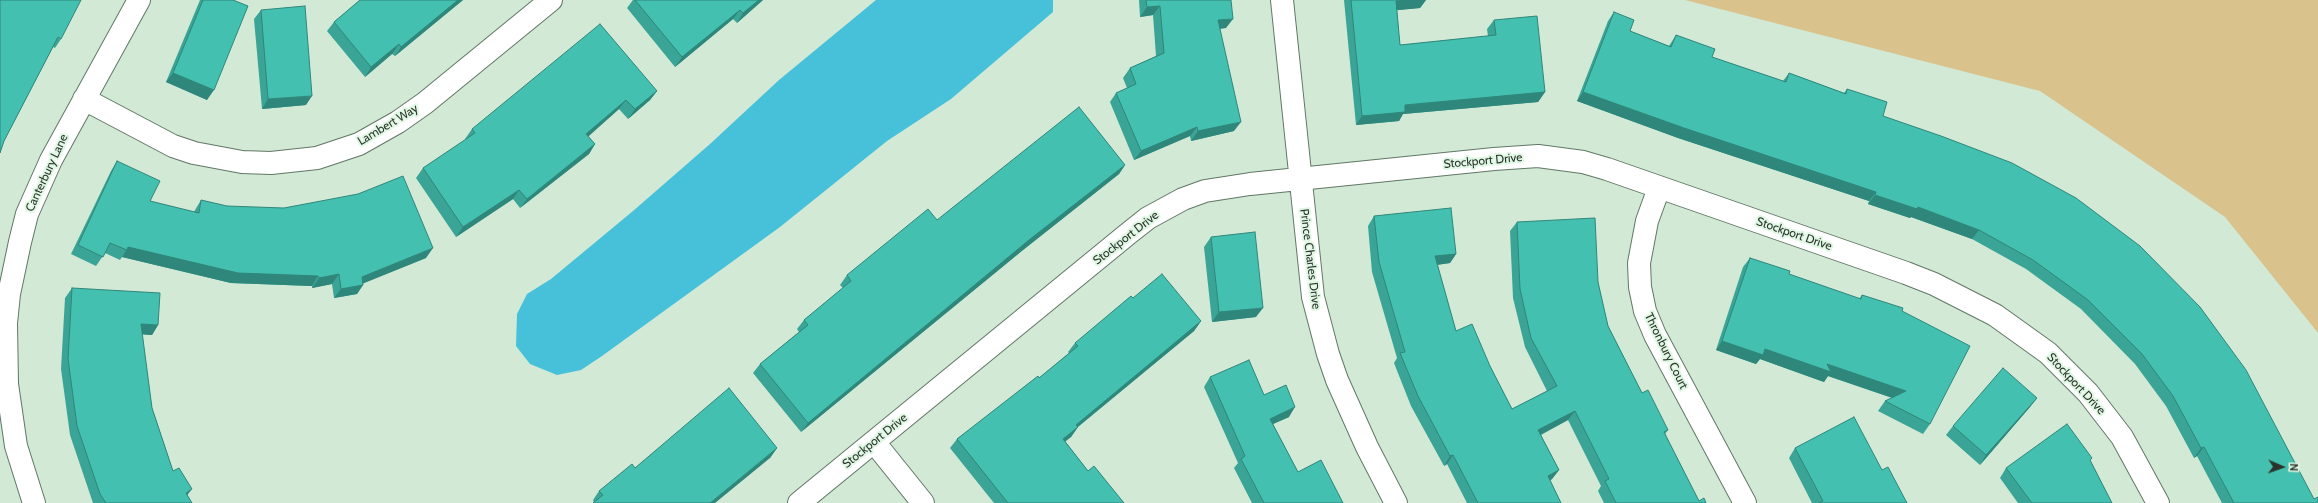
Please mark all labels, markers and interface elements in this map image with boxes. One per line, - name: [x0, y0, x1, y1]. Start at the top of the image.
- street label: Lambert Way: [355, 101, 421, 149]
- street label: Canterbury Lane: [23, 132, 71, 214]
- street label: Stockport Drive: [1443, 150, 1523, 172]
- street label: Stockport Drive: [1090, 208, 1162, 268]
- street label: Prince Charles Drive: [1297, 208, 1323, 310]
- street label: Stockport Drive: [1754, 214, 1834, 254]
- street label: Thronbury Court: [1641, 310, 1691, 392]
- street label: Stockport Drive: [2044, 350, 2108, 418]
- street label: Stockport Drive: [840, 411, 910, 471]
- north arrow: [2262, 447, 2302, 487]
- text: N: [2287, 463, 2301, 472]

